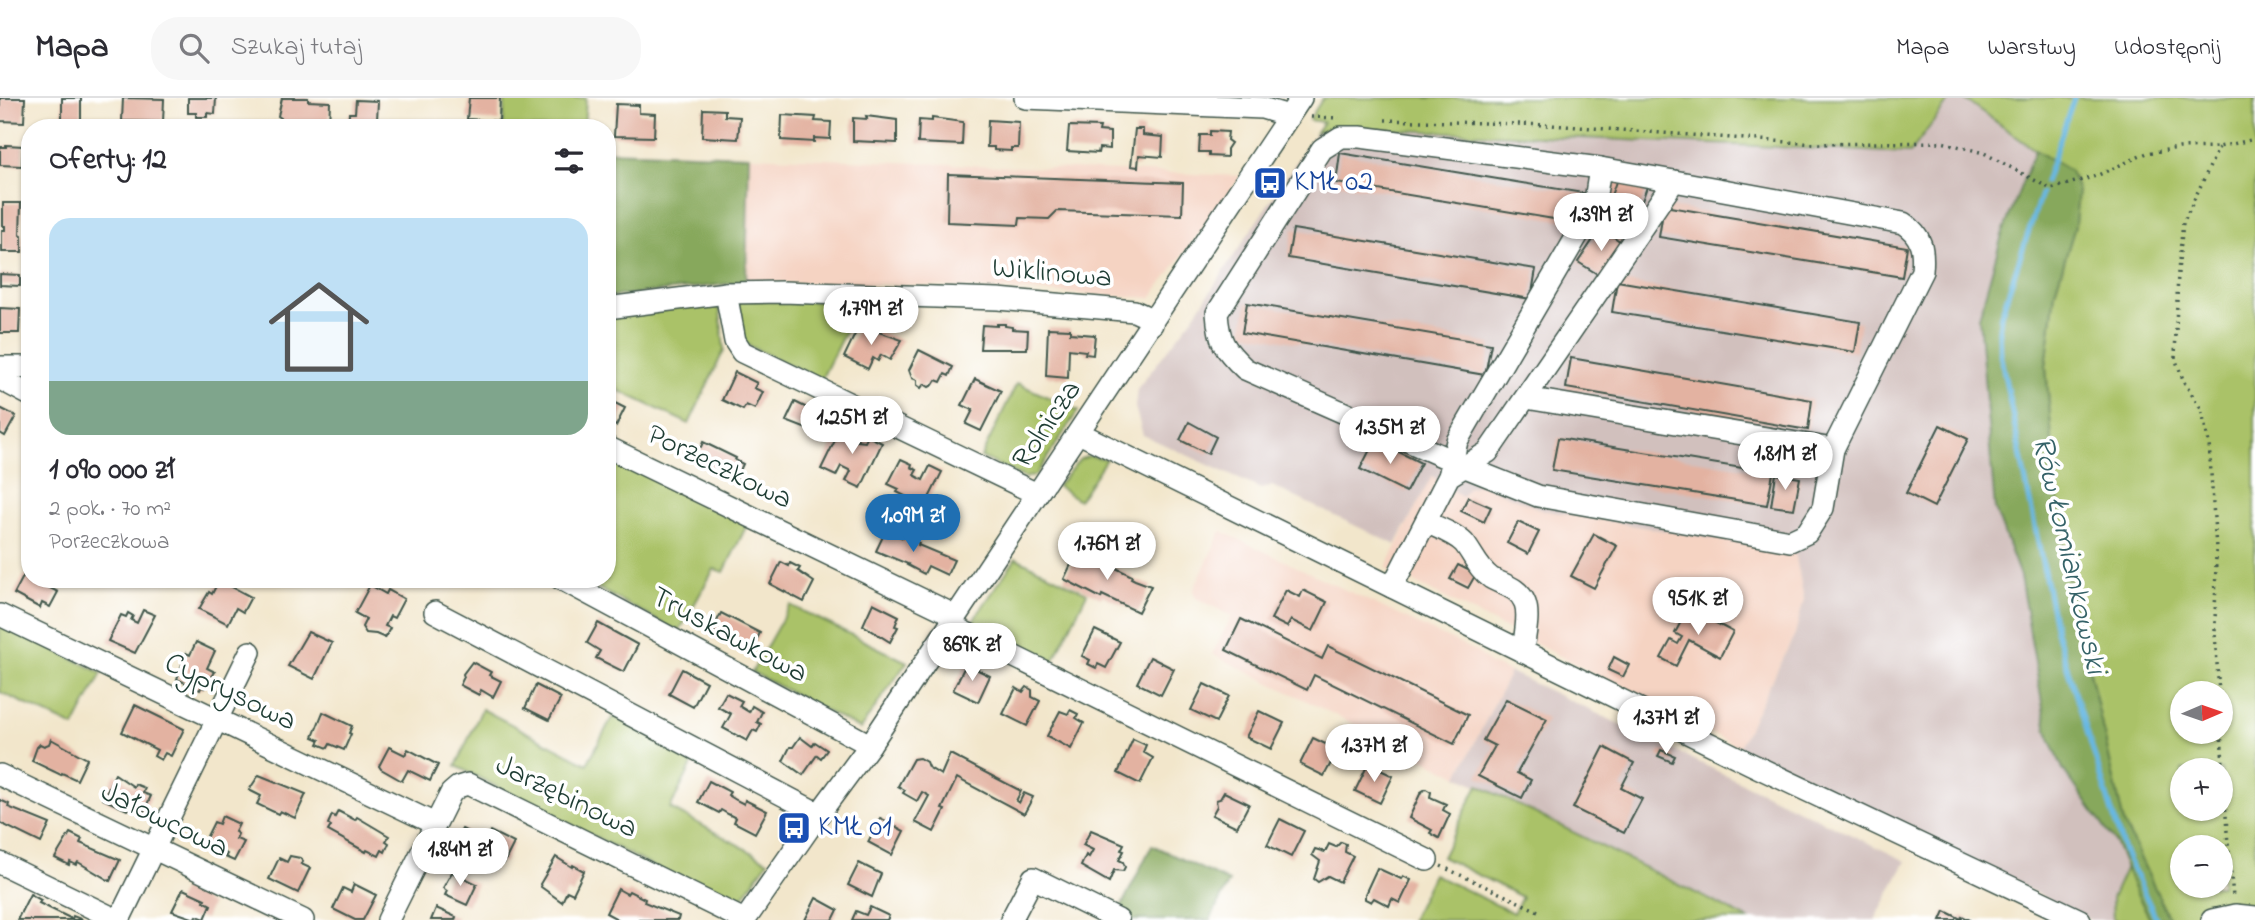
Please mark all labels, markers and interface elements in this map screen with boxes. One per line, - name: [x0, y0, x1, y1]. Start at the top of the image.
- search box: [151, 17, 641, 80]
- text: Mapa: [35, 24, 109, 72]
- icon: search: [175, 29, 213, 67]
- text: Szukaj tutaj: [231, 29, 362, 67]
- text: Mapa: [1896, 31, 1949, 66]
- text: Warstwy: [1987, 31, 2076, 66]
- text: Udostępnij: [2114, 31, 2220, 66]
- text: Oferty: 12: [49, 139, 167, 183]
- icon: filters: [550, 142, 588, 180]
- place label: KMŁ 02: [1294, 161, 1373, 205]
- bus stop icon: KMŁ 02: [1251, 164, 1289, 202]
- pin: 1.39M zł: [1529, 194, 1673, 253]
- text: 1.39M zł: [1570, 199, 1633, 232]
- street label: Wiklinowa: [990, 247, 1114, 301]
- icon: home: [256, 264, 382, 390]
- pin: 1.79M zł: [799, 288, 943, 347]
- text: 1.79M zł: [840, 293, 902, 326]
- street label: Rolnicza: [1002, 372, 1094, 478]
- pin: 1.25M zł: [780, 396, 924, 456]
- text: 1.25M zł: [816, 402, 888, 435]
- pin: 1.35M zł: [1318, 406, 1462, 466]
- text: 1.35M zł: [1355, 412, 1425, 445]
- street label: Porzeczkowa: [639, 414, 799, 522]
- water label: Rów Łomiankowski: [2018, 431, 2119, 682]
- pin: 1.81M zł: [1713, 432, 1857, 492]
- text: 1.81M zł: [1754, 438, 1816, 471]
- text: 1 090 000 zł: [49, 449, 174, 493]
- text: 2 pok. · 70 m²: [49, 493, 171, 526]
- pin: 1.09M zł: [841, 494, 985, 554]
- text: 1.09M zł: [881, 500, 945, 533]
- pin: 1.76M zł: [1035, 522, 1179, 582]
- text: Porzeczkowa: [49, 526, 169, 559]
- text: 1.76M zł: [1074, 528, 1140, 561]
- street label: Truskawkowa: [643, 576, 815, 696]
- pin: 951K zł: [1633, 578, 1763, 637]
- text: 951K zł: [1668, 583, 1728, 616]
- pin: 869K zł: [907, 624, 1037, 683]
- text: 869K zł: [943, 629, 1001, 662]
- street label: Cyprysowa: [156, 642, 304, 744]
- north arrow: [2170, 681, 2233, 744]
- map controls: [2170, 681, 2233, 898]
- pin: 1.37M zł: [1594, 696, 1738, 756]
- text: 1.37M zł: [1633, 702, 1699, 735]
- pin: 1.37M zł: [1302, 724, 1446, 784]
- text: 1.37M zł: [1341, 730, 1407, 763]
- street label: Jarzębinowa: [487, 745, 645, 851]
- button: +: [2170, 758, 2233, 821]
- street label: Jałowcowa: [93, 771, 235, 871]
- place label: KMŁ 01: [818, 806, 892, 850]
- bus stop icon: KMŁ 01: [775, 809, 813, 847]
- pin: 1.84M zł: [388, 828, 532, 888]
- text: 1.84M zł: [428, 834, 492, 867]
- button: −: [2170, 835, 2233, 898]

